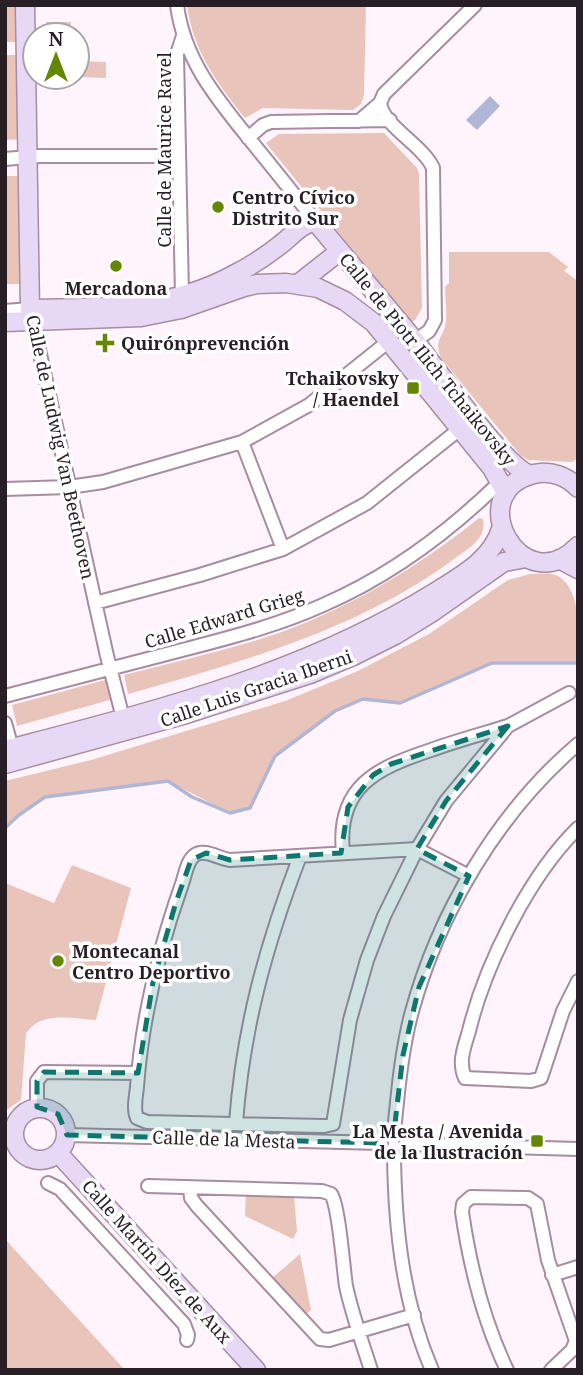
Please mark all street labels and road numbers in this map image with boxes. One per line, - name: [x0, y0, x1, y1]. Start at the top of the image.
- street label: Calle de Maurice Ravel: [152, 52, 176, 248]
- street label: Calle de Piotr Ilich Tchaikovsky: [334, 247, 522, 471]
- street label: Calle de Ludwig Van Beethoven: [21, 313, 101, 582]
- street label: Calle Edward Grieg: [142, 582, 307, 654]
- street label: Calle Luis Gracia Iberni: [157, 644, 355, 732]
- street label: Calle de la Mesta: [152, 1125, 296, 1153]
- street label: Calle Martín Díez de Aux: [77, 1174, 237, 1348]

